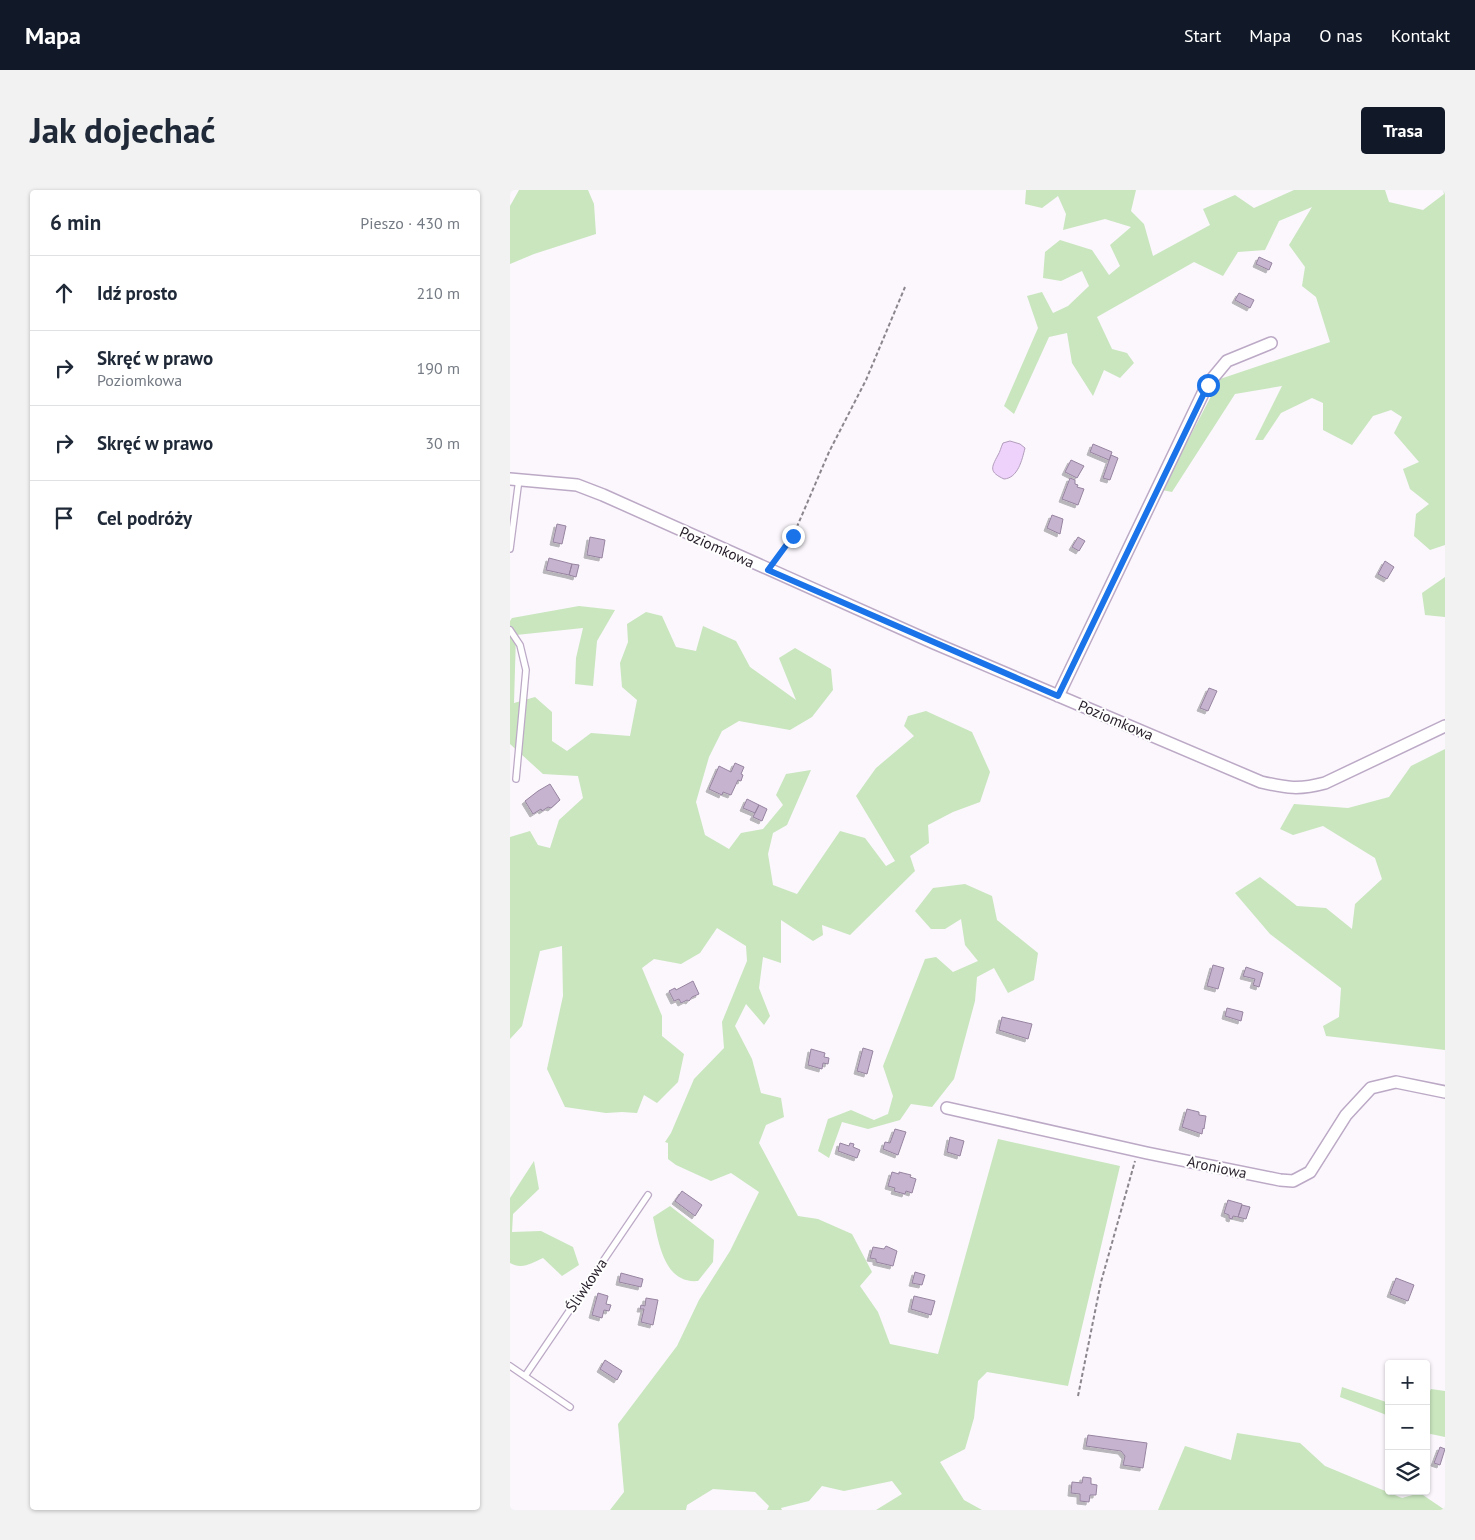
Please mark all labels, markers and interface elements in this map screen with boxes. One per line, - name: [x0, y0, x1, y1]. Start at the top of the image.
- text: Mapa: [25, 20, 81, 51]
- text: Start: [1184, 24, 1221, 47]
- text: Mapa: [1249, 24, 1291, 47]
- text: O nas: [1319, 24, 1363, 47]
- text: Kontakt: [1391, 24, 1450, 47]
- text: Jak dojechać: [30, 107, 215, 153]
- button: Trasa: [1361, 107, 1445, 154]
- text: 6 min: [50, 209, 101, 236]
- text: Pieszo · 430 m: [360, 213, 460, 233]
- icon: ahead: [50, 279, 78, 307]
- text: Idź prosto: [97, 281, 177, 305]
- text: 210 m: [417, 283, 460, 303]
- text: Skręć w prawo: [97, 346, 213, 370]
- icon: right: [50, 354, 78, 382]
- text: 190 m: [417, 358, 460, 378]
- text: Poziomkowa: [97, 370, 182, 390]
- route start: [1197, 374, 1220, 397]
- icon: right: [50, 429, 78, 457]
- text: Skręć w prawo: [97, 431, 213, 455]
- text: 30 m: [425, 433, 460, 453]
- icon: arrive: [50, 504, 78, 532]
- text: Cel podróży: [97, 506, 192, 530]
- street label: Poziomkowa: [677, 522, 757, 572]
- route end: [782, 525, 805, 548]
- street label: Poziomkowa: [1075, 696, 1157, 744]
- street label: Aroniowa: [1185, 1151, 1249, 1183]
- street label: Śliwkowa: [561, 1255, 611, 1315]
- map controls: [1385, 1360, 1430, 1495]
- button: +: [1385, 1360, 1430, 1405]
- button: −: [1385, 1405, 1430, 1450]
- button: layers: [1385, 1450, 1430, 1495]

